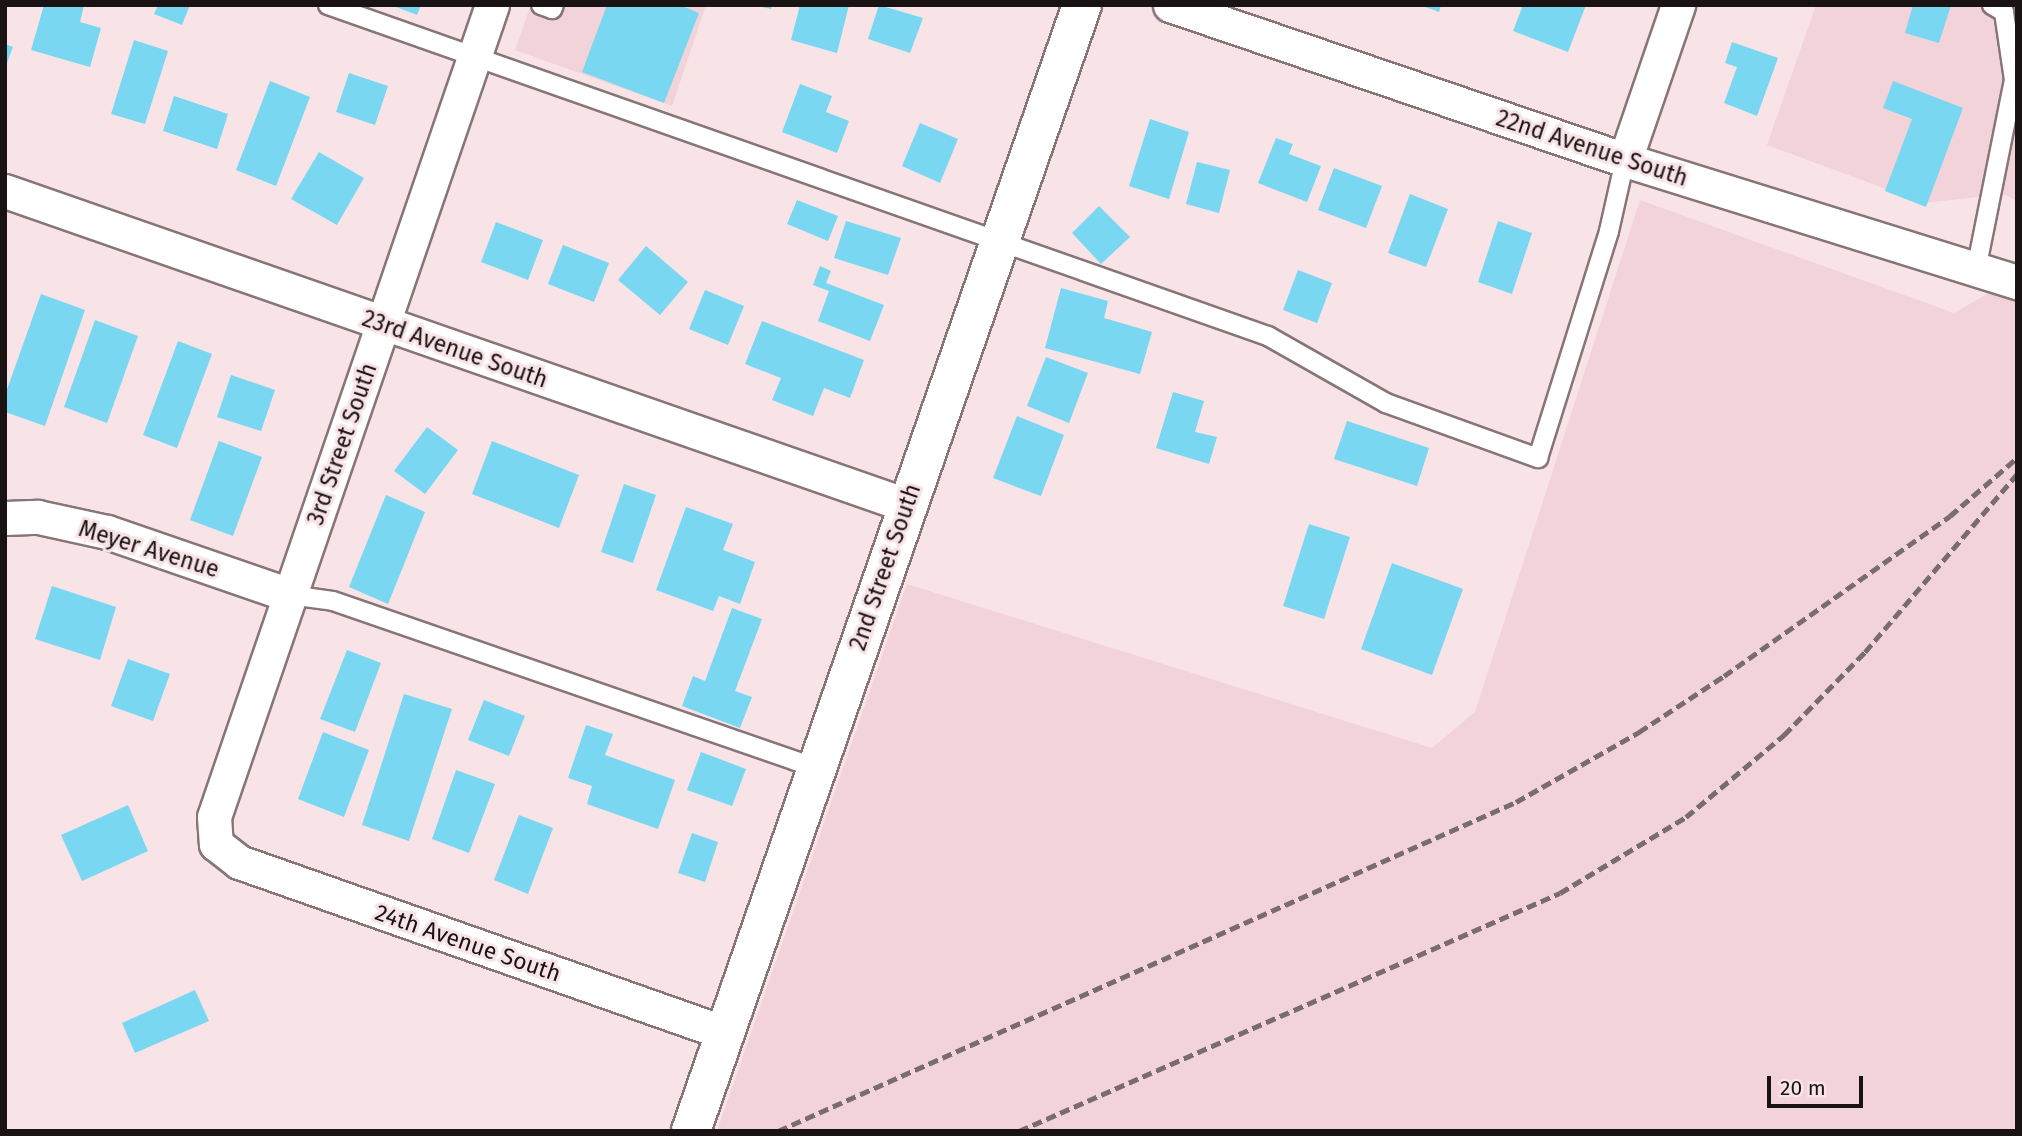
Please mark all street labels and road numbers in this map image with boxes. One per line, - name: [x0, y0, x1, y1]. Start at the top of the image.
- street label: 22nd Avenue South: [1493, 104, 1691, 192]
- street label: 23rd Avenue South: [359, 304, 551, 394]
- street label: 3rd Street South: [301, 360, 383, 528]
- street label: 2nd Street South: [844, 480, 926, 654]
- street label: Meyer Avenue: [75, 515, 223, 583]
- street label: 24th Avenue South: [372, 898, 564, 988]

